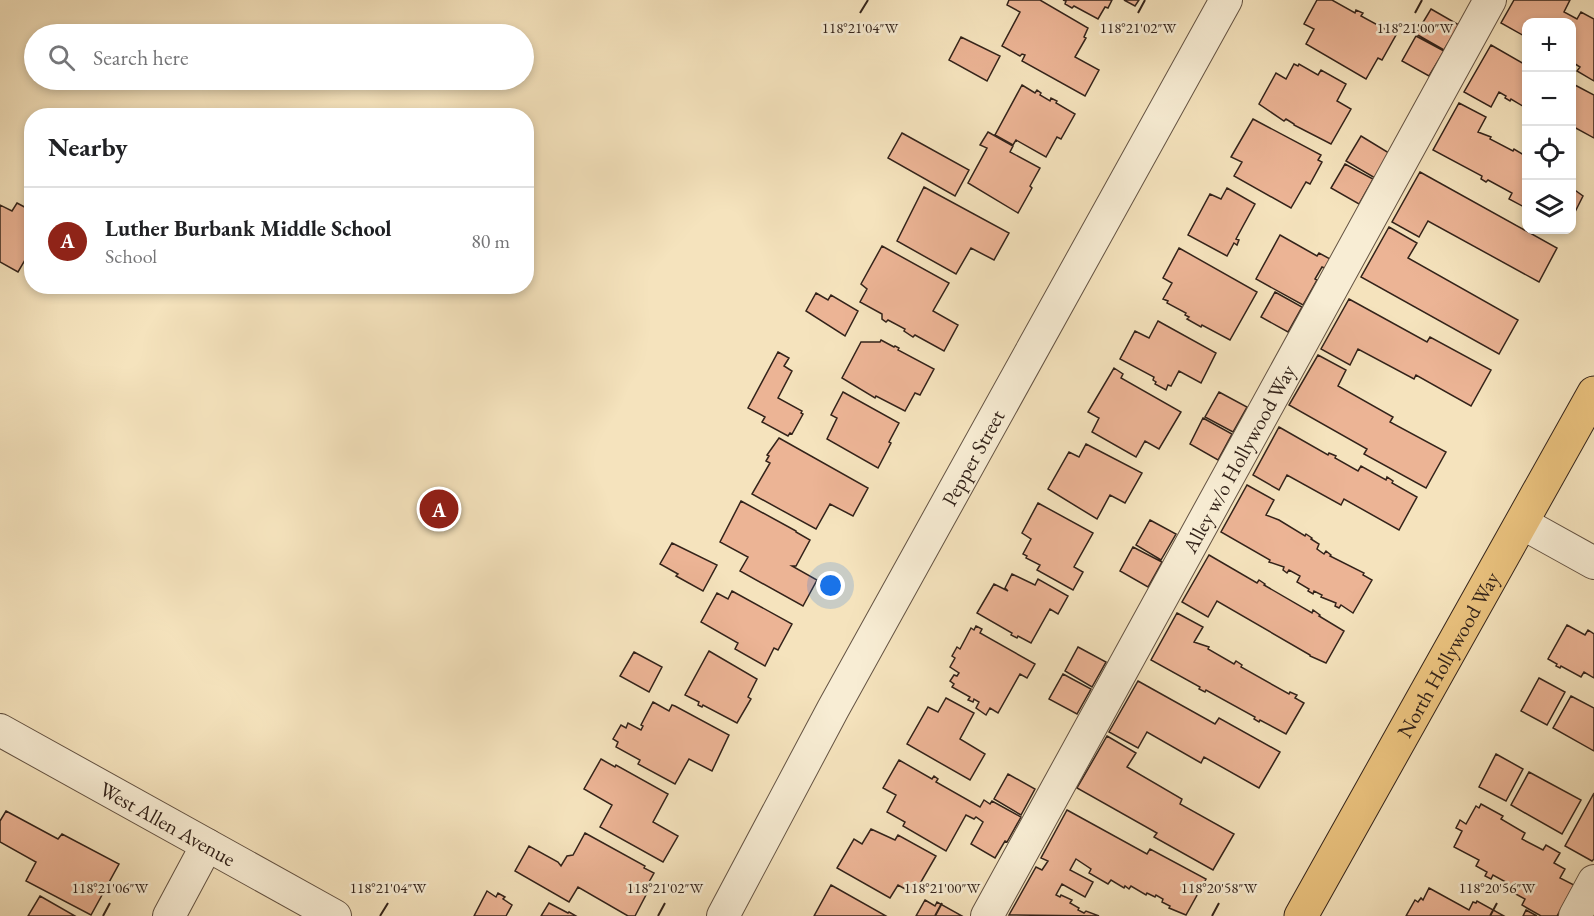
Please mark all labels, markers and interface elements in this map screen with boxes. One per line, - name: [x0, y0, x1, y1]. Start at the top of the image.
- text: 118°21'04"W: [822, 18, 898, 37]
- text: 118°21'02"W: [1100, 18, 1176, 37]
- text: 118°21'00"W: [1377, 18, 1453, 37]
- map controls: [1522, 18, 1576, 234]
- button: +: [1522, 18, 1576, 72]
- search box: [24, 24, 534, 90]
- icon: search: [45, 41, 78, 74]
- text: Search here: [93, 43, 188, 72]
- button: −: [1522, 72, 1576, 126]
- button: locate: [1522, 126, 1576, 180]
- text: Nearby: [48, 130, 128, 164]
- button: layers: [1522, 180, 1576, 234]
- text: Luther Burbank Middle School: [105, 214, 392, 243]
- text: A: [60, 228, 75, 254]
- text: 80 m: [471, 228, 510, 254]
- text: School: [105, 243, 157, 269]
- street label: Alley w/o Hollywood Way: [1175, 359, 1301, 558]
- street label: Pepper Street: [935, 404, 1010, 510]
- pin: A: [420, 486, 458, 532]
- street label: North Hollywood Way: [1390, 566, 1505, 742]
- your location: [816, 571, 845, 600]
- street label: West Allen Avenue: [95, 775, 241, 872]
- text: 118°21'06"W: [72, 878, 148, 897]
- text: 118°21'04"W: [350, 878, 426, 897]
- text: 118°21'02"W: [627, 878, 703, 897]
- text: 118°21'00"W: [904, 878, 980, 897]
- text: 118°20'58"W: [1181, 878, 1257, 897]
- text: 118°20'56"W: [1459, 878, 1535, 897]

